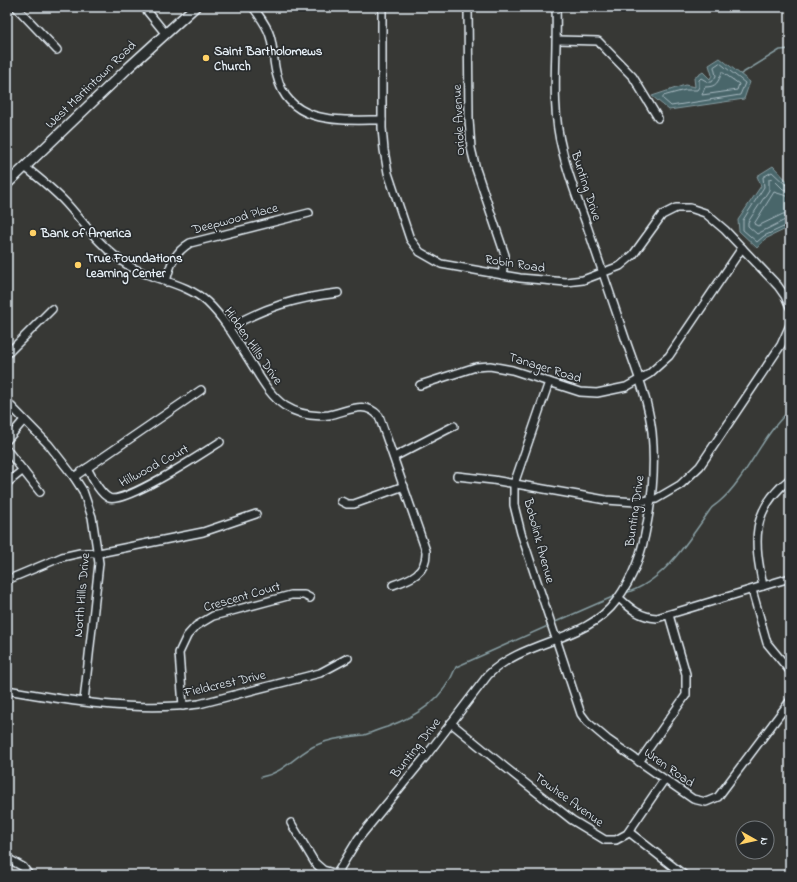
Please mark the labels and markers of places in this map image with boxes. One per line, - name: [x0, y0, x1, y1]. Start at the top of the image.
- place label: Saint Bartholomews Church: [214, 42, 323, 76]
- marker: Saint Bartholomews Church: [201, 53, 211, 63]
- place label: Bank of America: [40, 224, 131, 243]
- marker: Bank of America: [28, 228, 38, 238]
- place label: True Foundations Learning Center: [86, 249, 183, 285]
- marker: True Foundations Learning Center: [73, 260, 83, 270]

